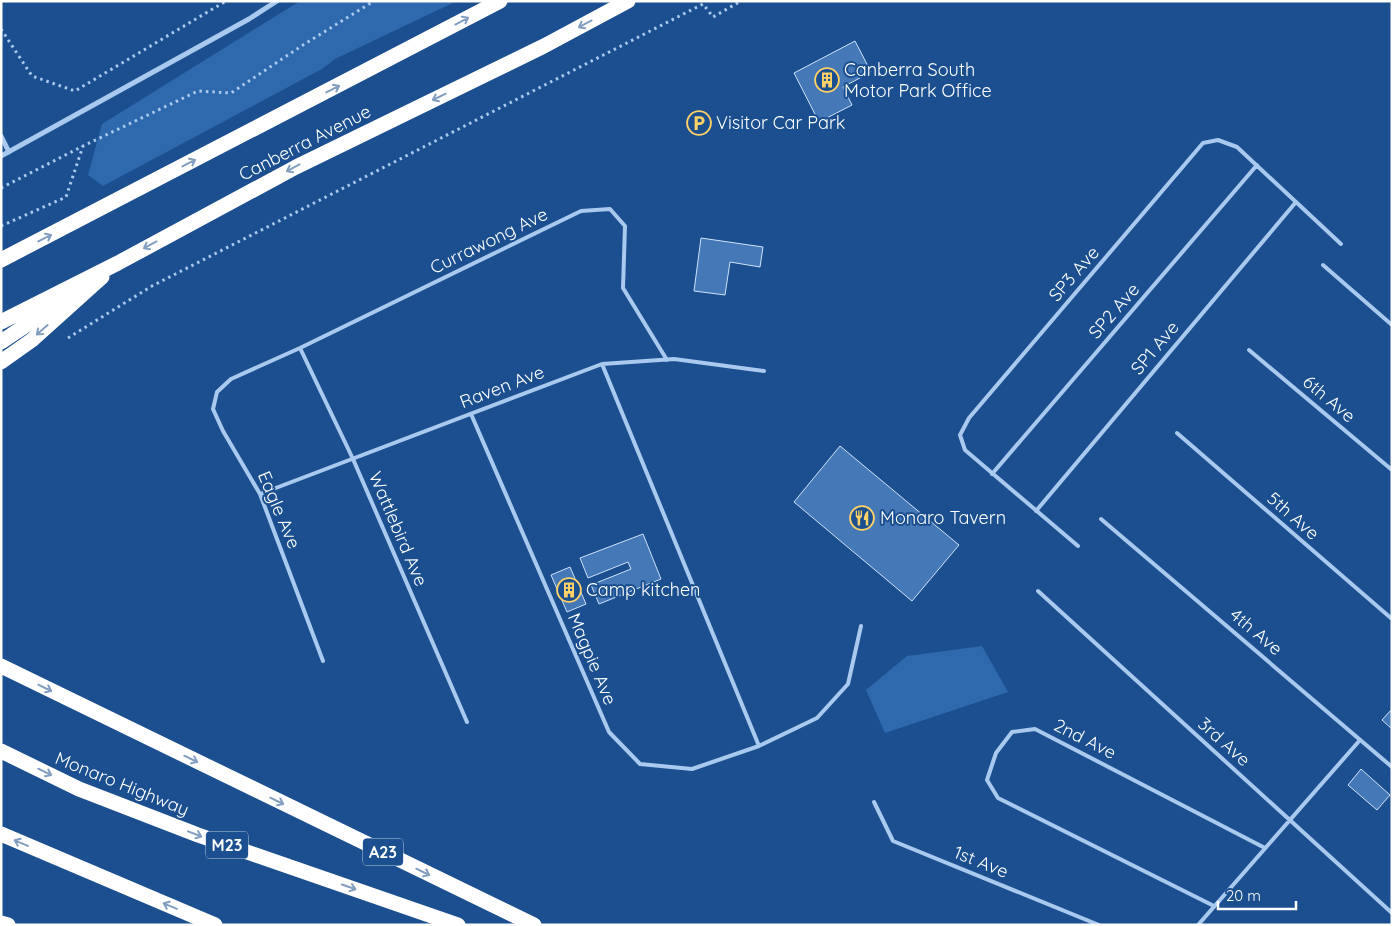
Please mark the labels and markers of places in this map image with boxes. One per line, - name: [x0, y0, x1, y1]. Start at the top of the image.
- place label: Canberra South Motor Park Office: [844, 58, 992, 102]
- building icon: Canberra South Motor Park Office: [814, 67, 840, 93]
- parking icon: Visitor Car Park: [686, 110, 712, 136]
- place label: Visitor Car Park: [716, 111, 845, 134]
- restaurant icon: Monaro Tavern: [849, 505, 875, 531]
- place label: Monaro Tavern: [880, 506, 1006, 529]
- building icon: Camp kitchen: [556, 577, 582, 603]
- place label: Camp kitchen: [586, 578, 701, 601]

